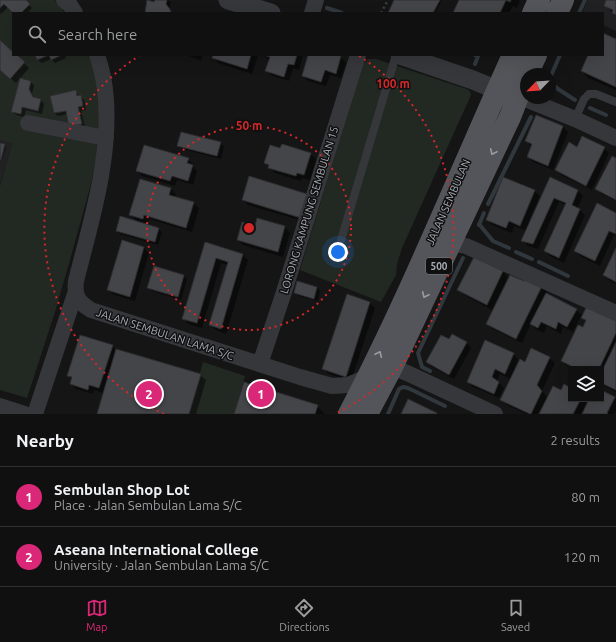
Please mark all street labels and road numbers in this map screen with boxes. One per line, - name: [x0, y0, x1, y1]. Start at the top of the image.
- street label: LORONG KAMPUNG SEMBULAN 15: [278, 125, 340, 295]
- street label: JALAN SEMBULAN: [424, 157, 472, 247]
- road number: 500: [426, 258, 452, 274]
- street label: JALAN SEMBULAN LAMA S/C: [95, 306, 236, 362]

